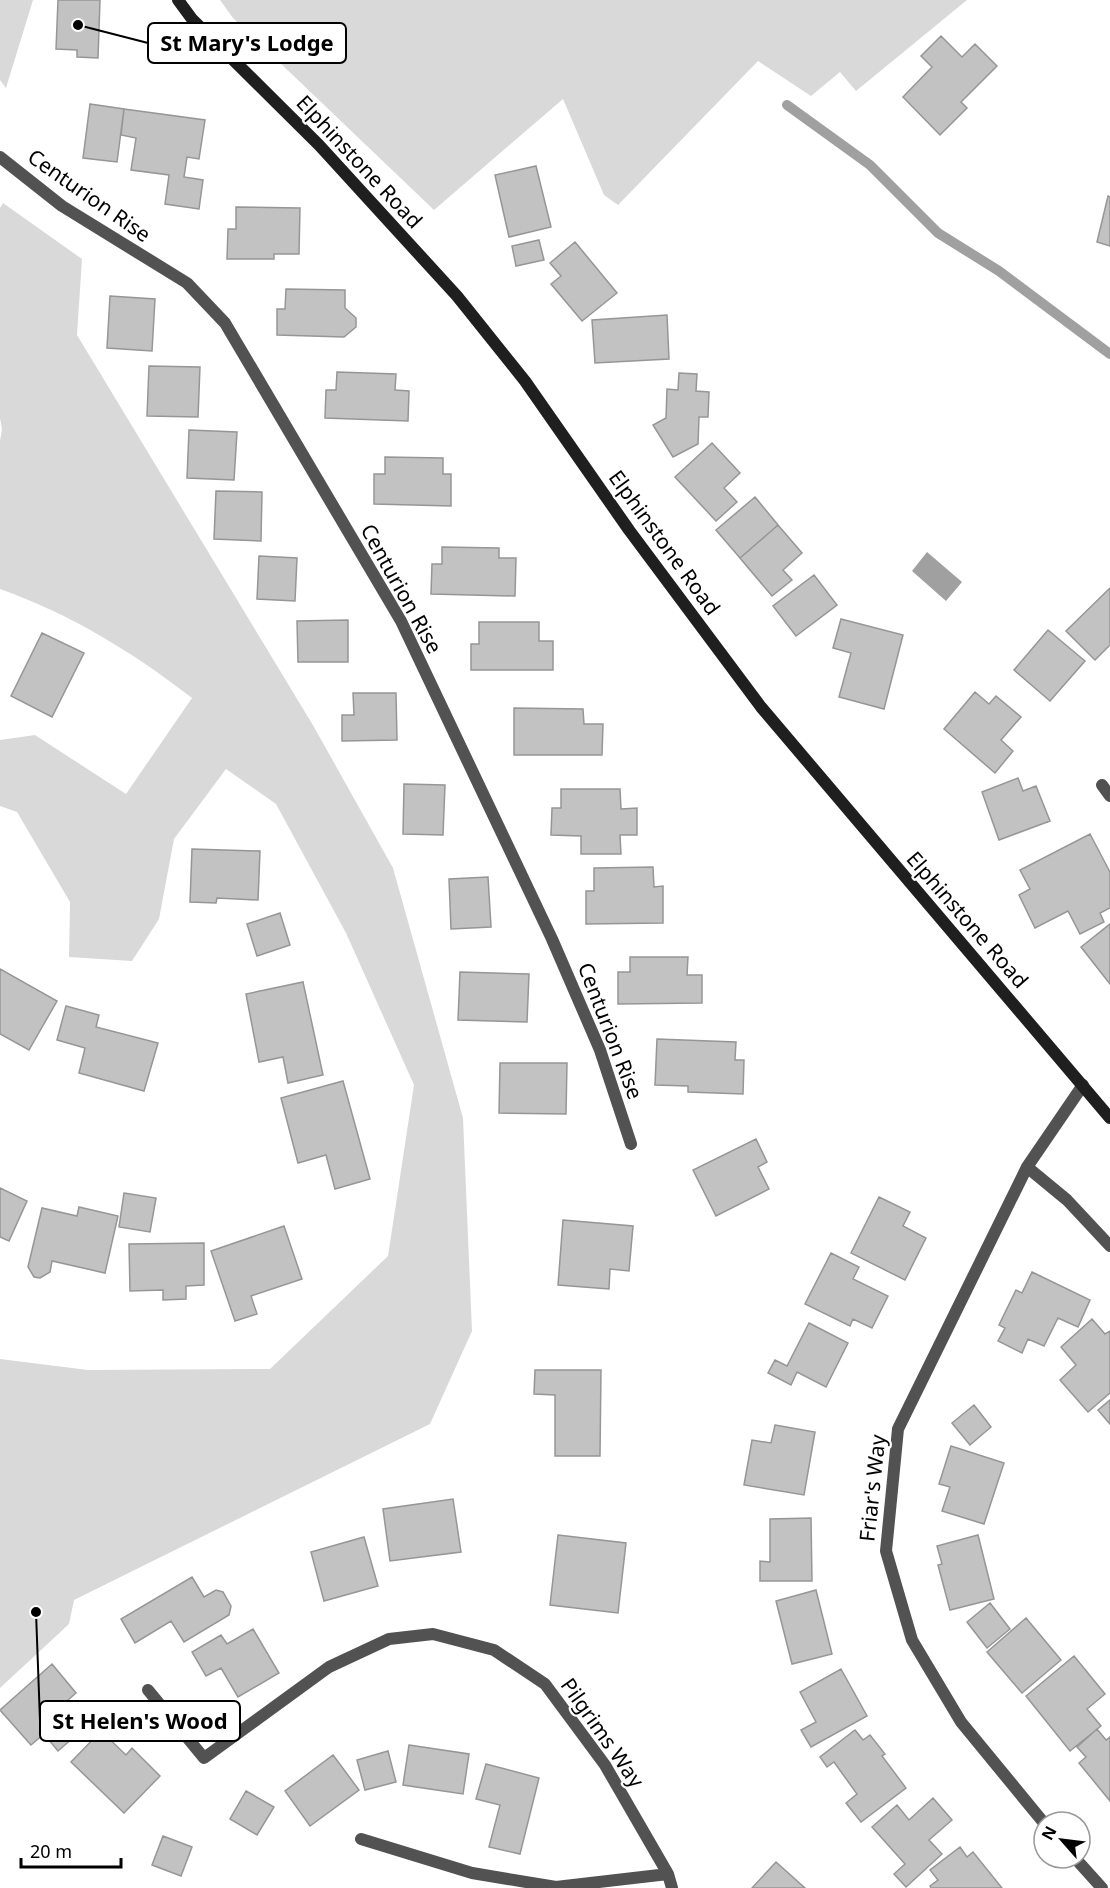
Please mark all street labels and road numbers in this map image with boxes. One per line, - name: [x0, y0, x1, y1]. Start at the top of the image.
- street label: Elphinstone Road: [291, 89, 429, 234]
- street label: Centurion Rise: [22, 142, 157, 248]
- street label: Elphinstone Road: [603, 464, 727, 620]
- street label: Centurion Rise: [355, 519, 449, 658]
- street label: Elphinstone Road: [901, 845, 1035, 994]
- street label: Centurion Rise: [572, 958, 650, 1103]
- street label: Friar's Way: [852, 1433, 892, 1543]
- street label: Pilgrims Way: [555, 1672, 651, 1793]

